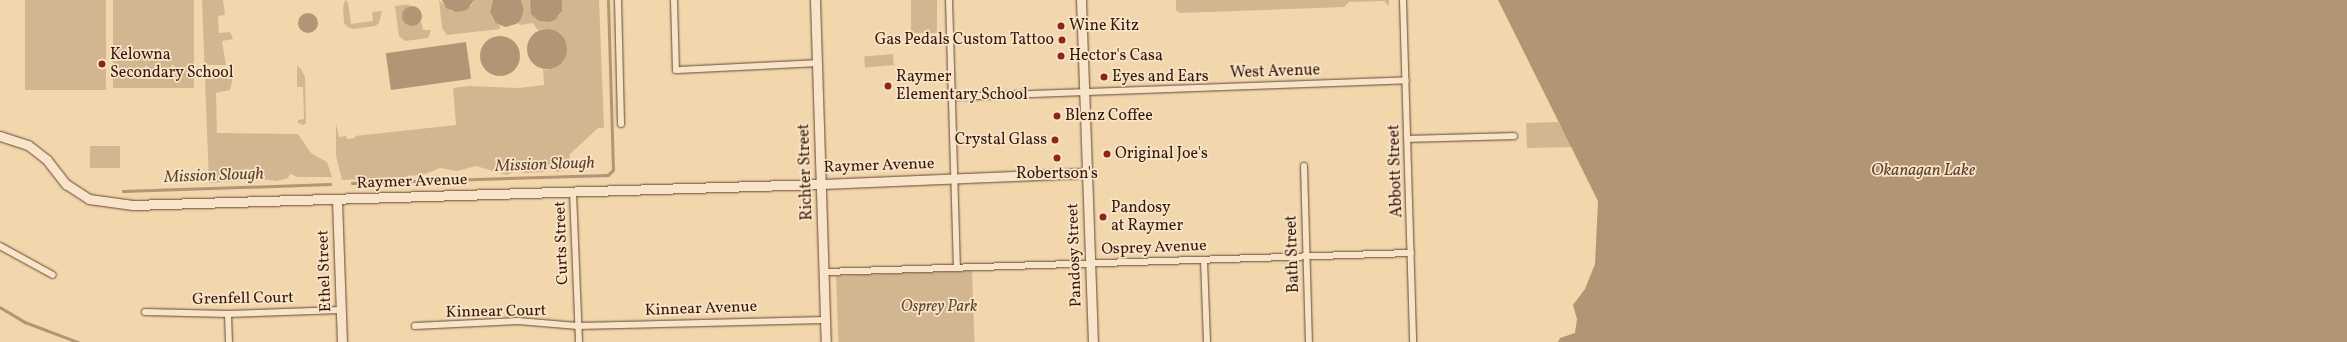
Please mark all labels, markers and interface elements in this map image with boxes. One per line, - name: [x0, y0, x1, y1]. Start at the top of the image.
- place label: Wine Kitz: [1069, 16, 1139, 36]
- marker: Wine Kitz: [1056, 21, 1066, 31]
- place label: Gas Pedals Custom Tattoo: [874, 30, 1054, 50]
- marker: Gas Pedals Custom Tattoo: [1057, 35, 1067, 45]
- place label: Kelowna Secondary School: [110, 45, 234, 83]
- place label: Hector's Casa: [1069, 46, 1163, 66]
- marker: Hector's Casa: [1056, 51, 1066, 61]
- marker: Kelowna Secondary School: [97, 59, 107, 69]
- street label: West Avenue: [1230, 61, 1320, 83]
- place label: Raymer Elementary School: [896, 67, 1028, 105]
- place label: Eyes and Ears: [1112, 67, 1209, 87]
- marker: Eyes and Ears: [1099, 72, 1109, 82]
- marker: Raymer Elementary School: [883, 81, 893, 91]
- place label: Blenz Coffee: [1065, 106, 1153, 126]
- marker: Blenz Coffee: [1052, 111, 1062, 121]
- street label: Richter Street: [795, 123, 817, 221]
- street label: Abbott Street: [1385, 124, 1407, 218]
- place label: Crystal Glass: [955, 130, 1047, 150]
- marker: Crystal Glass: [1050, 135, 1060, 145]
- place label: Original Joe's: [1115, 144, 1208, 164]
- marker: Original Joe's: [1102, 149, 1112, 159]
- water label: Mission Slough: [495, 153, 595, 177]
- marker: Robertson's: [1052, 153, 1062, 163]
- street label: Raymer Avenue: [823, 154, 935, 178]
- water label: Okanagan Lake: [1871, 161, 1975, 181]
- water label: Mission Slough: [164, 164, 264, 188]
- place label: Robertson's: [1016, 164, 1098, 184]
- street label: Raymer Avenue: [356, 170, 468, 194]
- place label: Pandosy at Raymer: [1111, 198, 1183, 236]
- street label: Curts Street: [551, 201, 573, 285]
- street label: Pandosy Street: [1064, 202, 1086, 308]
- marker: Pandosy at Raymer: [1098, 212, 1108, 222]
- street label: Bath Street: [1282, 215, 1304, 293]
- street label: Ethel Street: [314, 230, 336, 312]
- street label: Osprey Avenue: [1101, 237, 1207, 259]
- street label: Grenfell Court: [192, 289, 294, 309]
- street label: Kinnear Avenue: [644, 297, 758, 321]
- park label: Osprey Park: [901, 297, 977, 317]
- street label: Kinnear Court: [446, 302, 546, 322]

